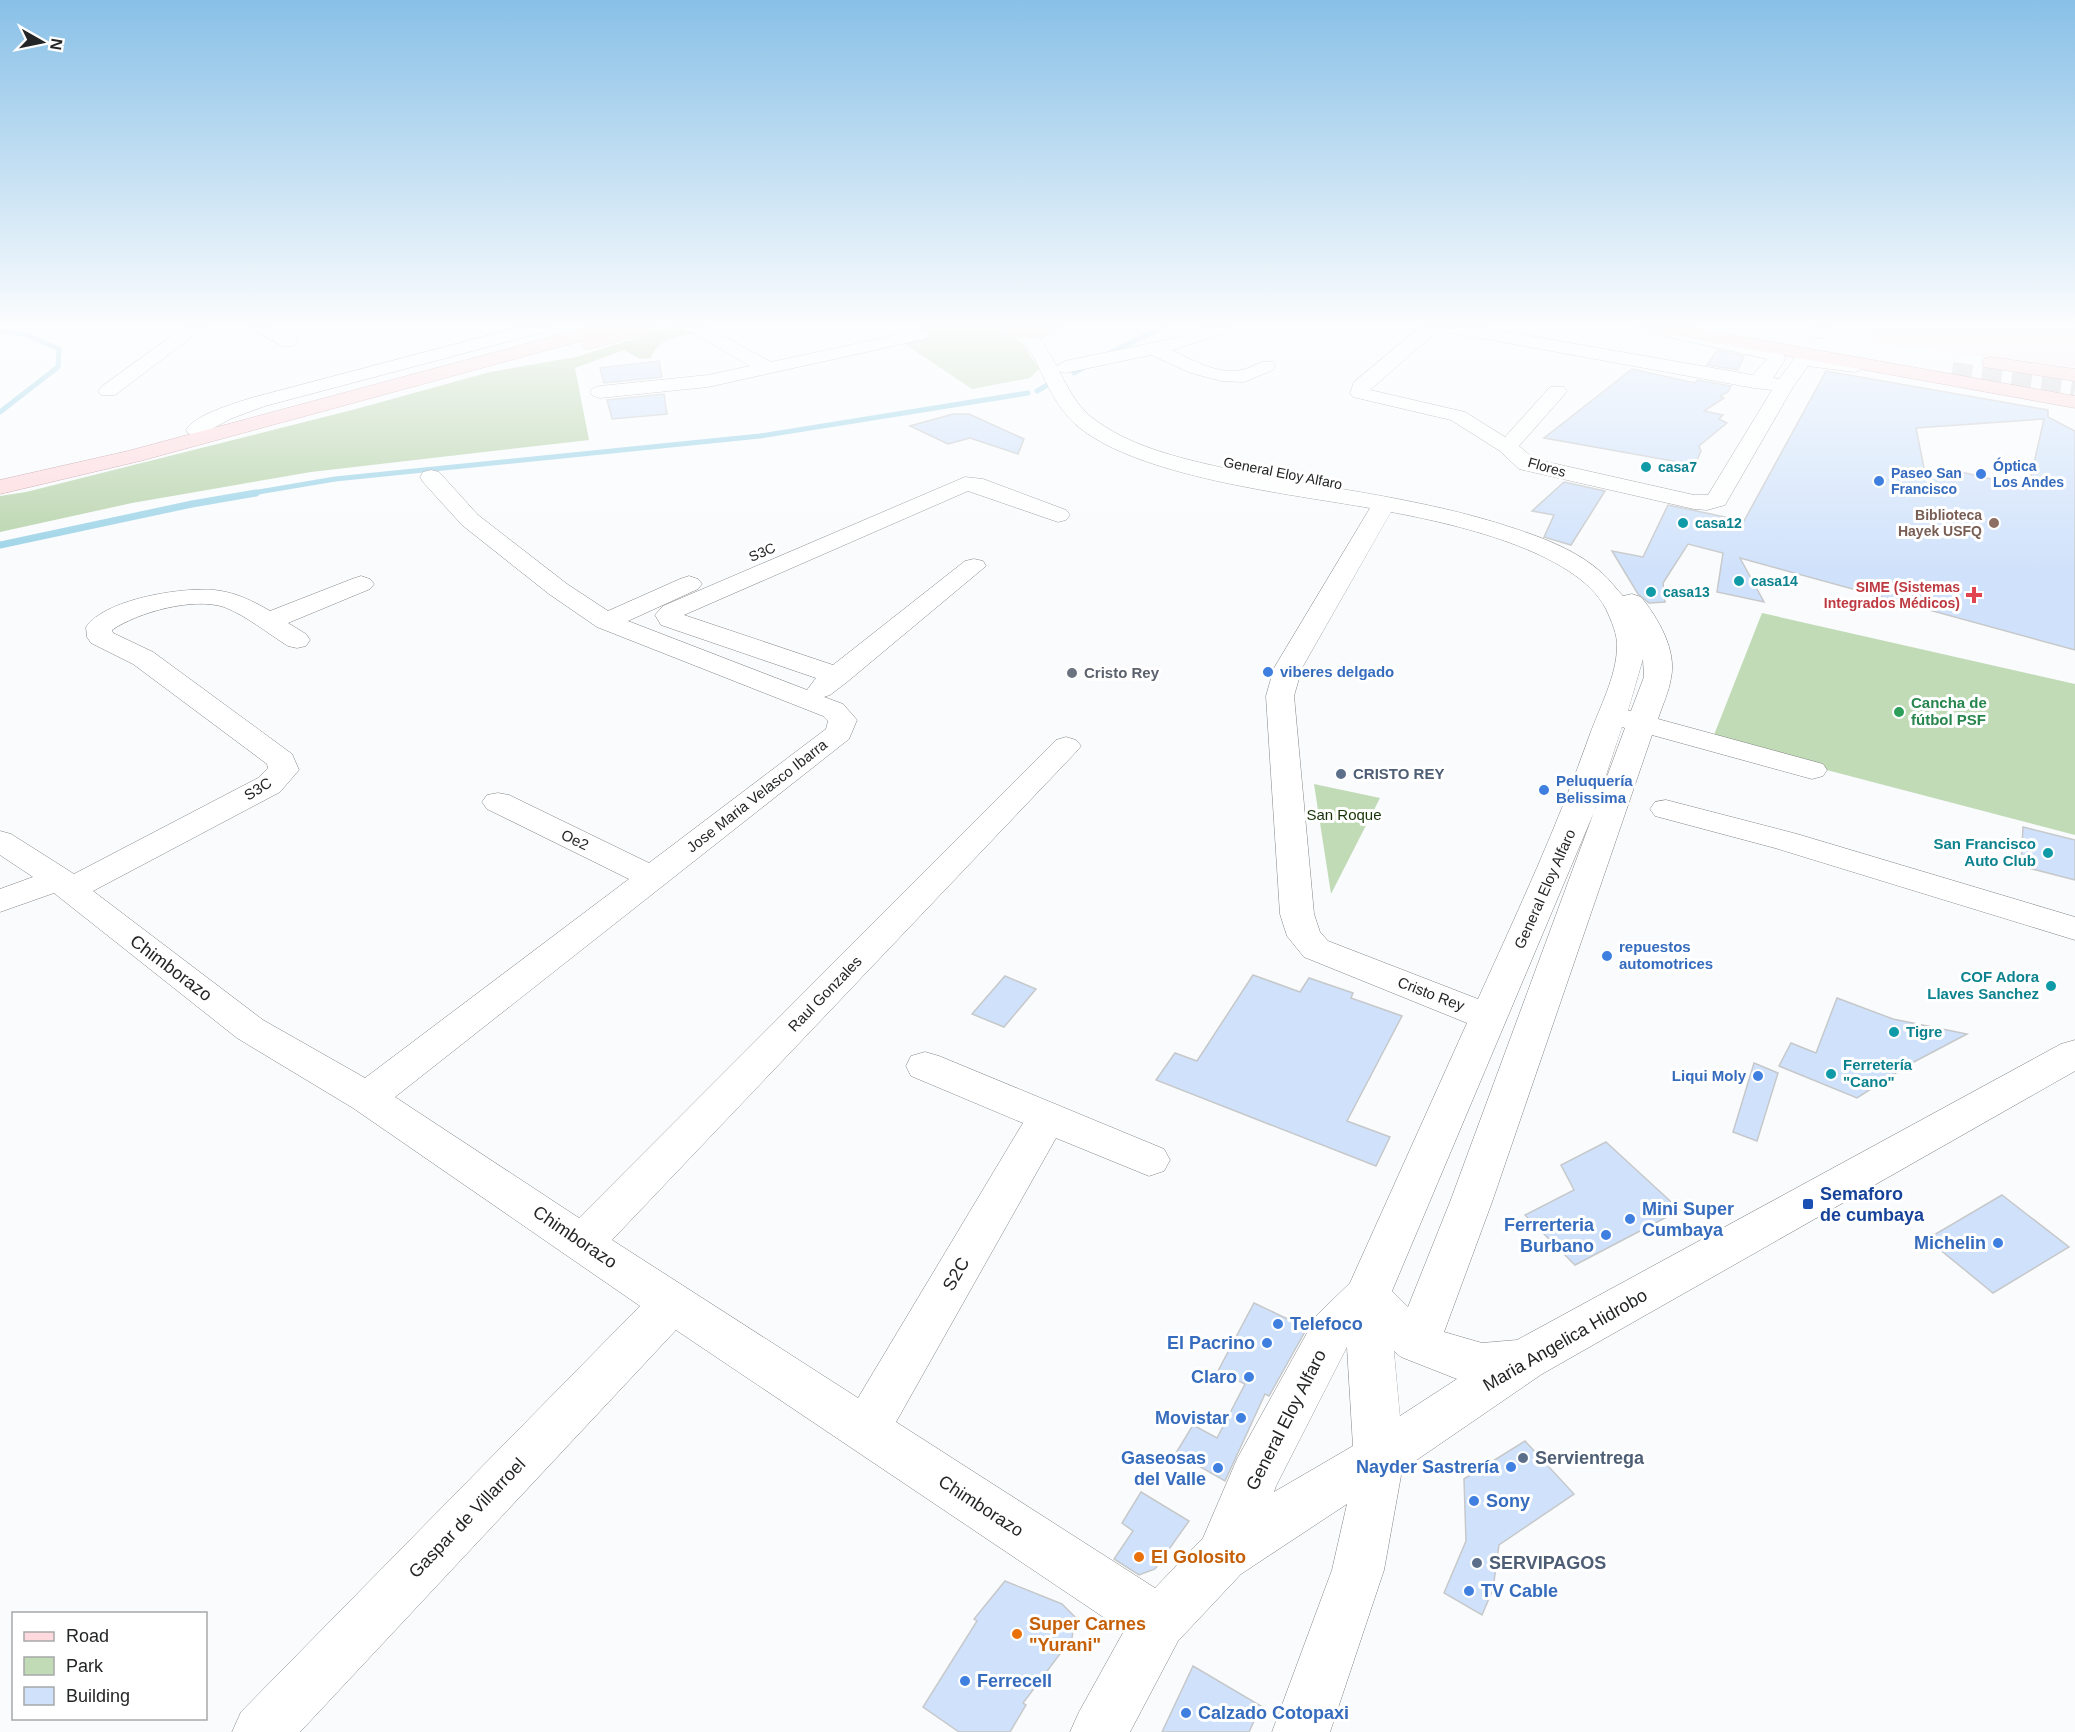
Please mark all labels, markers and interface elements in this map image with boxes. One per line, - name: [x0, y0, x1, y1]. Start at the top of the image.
- north arrow: [12, 12, 72, 72]
- text: N: [47, 37, 66, 51]
- street label: General Eloy Alfaro: [1222, 454, 1344, 492]
- street label: Flores: [1526, 454, 1568, 480]
- place label: Óptica Los Andes: [1993, 457, 2064, 490]
- place label: casa7: [1658, 459, 1697, 475]
- marker: casa7: [1639, 460, 1653, 474]
- place label: Paseo San Francisco: [1891, 465, 1962, 497]
- marker: Óptica Los Andes: [1974, 467, 1988, 481]
- marker: Paseo San Francisco: [1872, 474, 1886, 488]
- place label: Biblioteca Hayek USFQ: [1898, 507, 1982, 539]
- place label: casa12: [1695, 515, 1742, 531]
- marker: casa12: [1676, 516, 1690, 530]
- marker: Biblioteca Hayek USFQ: [1987, 516, 2001, 530]
- street label: S3C: [746, 539, 778, 565]
- place label: casa14: [1751, 573, 1798, 589]
- marker: casa14: [1732, 574, 1746, 588]
- place label: SIME (Sistemas Integrados Médicos): [1824, 579, 1960, 611]
- place label: casa13: [1663, 584, 1710, 600]
- marker: casa13: [1644, 585, 1658, 599]
- marker: SIME (Sistemas Integrados Médicos): [1965, 586, 1983, 604]
- place label: viberes delgado: [1280, 663, 1394, 680]
- place label: Cristo Rey: [1084, 664, 1160, 681]
- marker: viberes delgado: [1261, 665, 1275, 679]
- marker: Cristo Rey: [1065, 666, 1079, 680]
- place label: Cancha de fútbol PSF: [1911, 694, 1987, 728]
- marker: Cancha de fútbol PSF: [1892, 705, 1906, 719]
- street label: Jose Maria Velasco Ibarra: [683, 735, 831, 856]
- place label: CRISTO REY: [1353, 765, 1444, 782]
- marker: CRISTO REY: [1334, 767, 1348, 781]
- place label: Peluquería Belissima: [1556, 772, 1633, 806]
- street label: S3C: [241, 774, 275, 804]
- marker: Peluquería Belissima: [1537, 783, 1551, 797]
- park label: San Roque: [1306, 806, 1382, 823]
- street label: Oe2: [559, 826, 592, 853]
- street label: General Eloy Alfaro: [1510, 826, 1579, 951]
- place label: San Francisco Auto Club: [1933, 835, 2036, 869]
- marker: San Francisco Auto Club: [2041, 846, 2055, 860]
- street label: Chimborazo: [126, 931, 216, 1005]
- place label: repuestos automotrices: [1619, 938, 1713, 972]
- marker: repuestos automotrices: [1600, 949, 1614, 963]
- street label: Raul Gonzales: [784, 952, 865, 1035]
- place label: COF Adora Llaves Sanchez: [1927, 968, 2040, 1002]
- street label: Cristo Rey: [1395, 973, 1467, 1014]
- marker: COF Adora Llaves Sanchez: [2044, 979, 2058, 993]
- place label: Tigre: [1906, 1023, 1942, 1040]
- marker: Tigre: [1887, 1025, 1901, 1039]
- place label: Ferretería "Cano": [1843, 1056, 1913, 1090]
- place label: Liqui Moly: [1672, 1067, 1747, 1084]
- marker: Ferretería "Cano": [1824, 1067, 1838, 1081]
- marker: Liqui Moly: [1751, 1069, 1765, 1083]
- place label: Semaforo de cumbaya: [1820, 1184, 1925, 1225]
- marker: Semaforo de cumbaya: [1801, 1197, 1815, 1211]
- place label: Mini Super Cumbaya: [1642, 1199, 1734, 1240]
- street label: Chimborazo: [529, 1202, 621, 1272]
- marker: Mini Super Cumbaya: [1623, 1212, 1637, 1226]
- place label: Ferrerteria Burbano: [1504, 1215, 1595, 1256]
- marker: Ferrerteria Burbano: [1599, 1228, 1613, 1242]
- place label: Michelin: [1914, 1233, 1986, 1253]
- marker: Michelin: [1991, 1236, 2005, 1250]
- street label: S2C: [939, 1254, 973, 1294]
- street label: Maria Angelica Hidrobo: [1479, 1285, 1651, 1395]
- place label: Telefoco: [1290, 1314, 1363, 1334]
- marker: Telefoco: [1271, 1317, 1285, 1331]
- place label: El Pacrino: [1167, 1333, 1255, 1353]
- marker: El Pacrino: [1260, 1336, 1274, 1350]
- street label: General Eloy Alfaro: [1242, 1346, 1330, 1494]
- place label: Claro: [1191, 1367, 1237, 1387]
- marker: Claro: [1242, 1370, 1256, 1384]
- place label: Movistar: [1155, 1408, 1229, 1428]
- marker: Movistar: [1234, 1411, 1248, 1425]
- place label: Gaseosas del Valle: [1121, 1448, 1206, 1489]
- place label: Servientrega: [1535, 1448, 1645, 1468]
- marker: Servientrega: [1516, 1451, 1530, 1465]
- street label: Gaspar de Villarroel: [405, 1454, 529, 1582]
- place label: Nayder Sastrería: [1356, 1457, 1500, 1477]
- marker: Nayder Sastrería: [1504, 1460, 1518, 1474]
- marker: Gaseosas del Valle: [1211, 1461, 1225, 1475]
- street label: Chimborazo: [935, 1471, 1027, 1541]
- place label: Sony: [1486, 1491, 1530, 1511]
- marker: Sony: [1467, 1494, 1481, 1508]
- place label: El Golosito: [1151, 1547, 1246, 1567]
- marker: El Golosito: [1132, 1550, 1146, 1564]
- place label: SERVIPAGOS: [1489, 1553, 1606, 1573]
- marker: SERVIPAGOS: [1470, 1556, 1484, 1570]
- place label: TV Cable: [1481, 1581, 1558, 1601]
- marker: TV Cable: [1462, 1584, 1476, 1598]
- legend: [12, 1612, 207, 1720]
- place label: Super Carnes "Yurani": [1029, 1614, 1146, 1655]
- text: Road: [66, 1626, 109, 1646]
- marker: Super Carnes "Yurani": [1010, 1627, 1024, 1641]
- text: Park: [66, 1656, 104, 1676]
- place label: Ferrecell: [977, 1671, 1052, 1691]
- marker: Ferrecell: [958, 1674, 972, 1688]
- text: Building: [66, 1686, 130, 1706]
- place label: Calzado Cotopaxi: [1198, 1703, 1349, 1723]
- marker: Calzado Cotopaxi: [1179, 1706, 1193, 1720]

